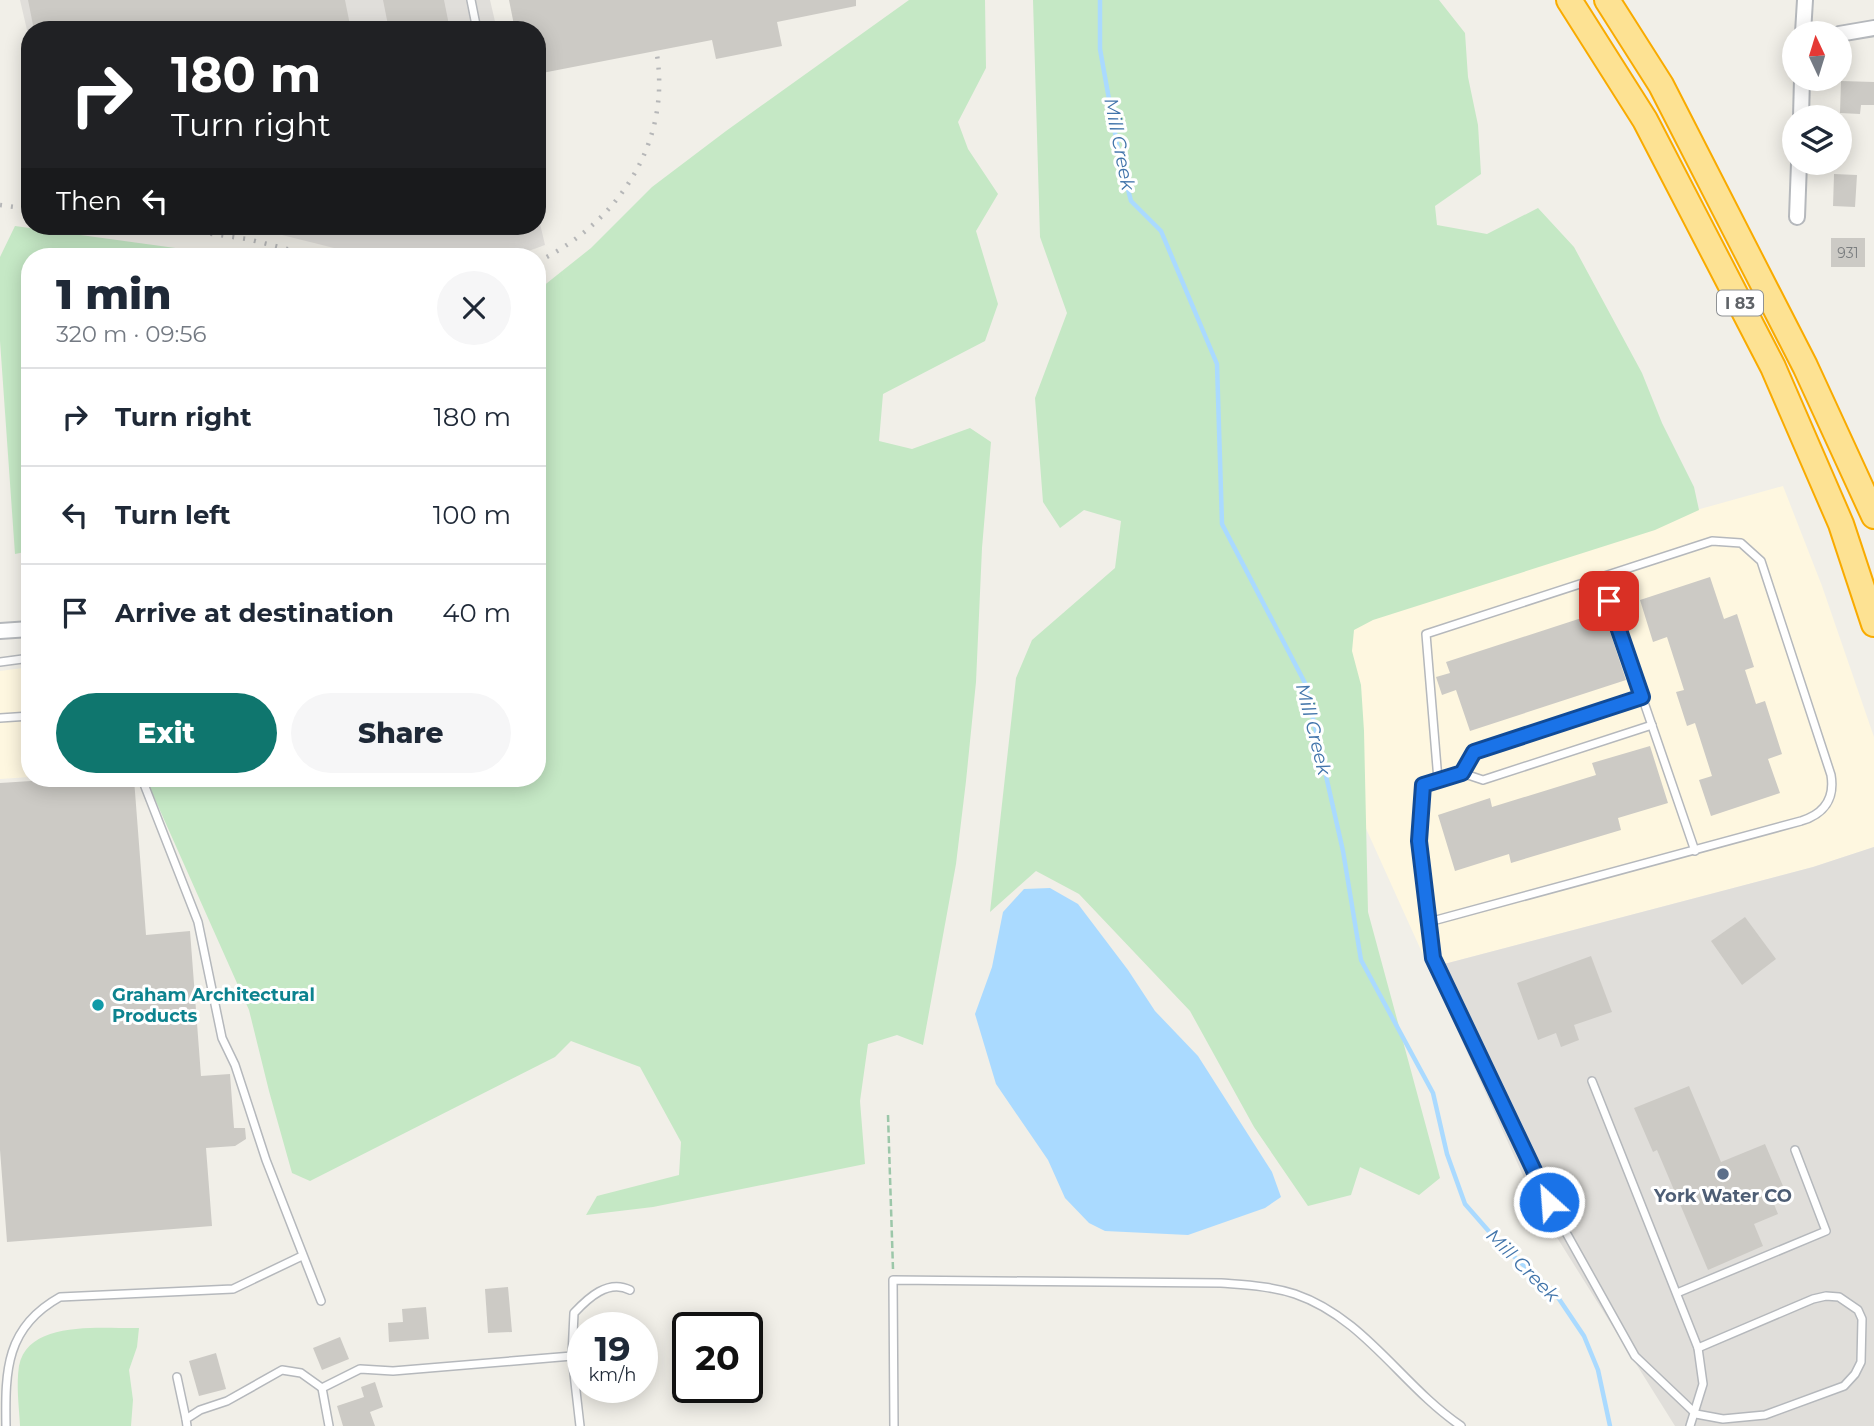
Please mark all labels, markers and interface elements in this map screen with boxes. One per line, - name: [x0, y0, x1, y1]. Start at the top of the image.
- north arrow: [1782, 21, 1852, 91]
- map controls: [1782, 21, 1852, 175]
- text: 180 m: [171, 45, 321, 104]
- icon: right: [56, 49, 147, 140]
- water label: Mill Creek: [1099, 96, 1140, 193]
- text: Turn right: [171, 105, 331, 144]
- button: layers: [1782, 105, 1852, 175]
- icon: left: [136, 182, 174, 220]
- text: Then: [56, 185, 122, 217]
- house number: 931: [1837, 244, 1859, 262]
- text: 1 min: [56, 268, 172, 320]
- button: close: [437, 271, 511, 345]
- road number: I 83: [1717, 290, 1763, 316]
- text: 320 m · 09:56: [56, 320, 207, 348]
- icon: right: [56, 398, 94, 436]
- text: Turn right: [115, 401, 251, 433]
- text: 180 m: [433, 401, 511, 433]
- icon: left: [56, 496, 94, 534]
- text: Turn left: [115, 499, 231, 531]
- text: 100 m: [433, 499, 511, 531]
- pin: [1579, 571, 1639, 631]
- icon: arrive: [1590, 582, 1628, 620]
- icon: arrive: [56, 594, 94, 632]
- text: Arrive at destination: [115, 597, 394, 629]
- text: 40 m: [442, 597, 511, 629]
- water label: Mill Creek: [1291, 681, 1336, 778]
- button: Exit: [56, 693, 277, 773]
- button: Share: [291, 693, 511, 773]
- place label: Graham Architectural Products: [112, 984, 315, 1027]
- marker: Graham Architectural Products: [90, 997, 106, 1013]
- position arrow: [1512, 1165, 1586, 1239]
- marker: York Water CO: [1715, 1166, 1731, 1182]
- place label: York Water CO: [1653, 1185, 1792, 1207]
- water label: Mill Creek: [1481, 1224, 1564, 1307]
- speed limit sign: 20: [672, 1312, 763, 1403]
- text: 19: [594, 1327, 631, 1370]
- text: km/h: [588, 1364, 637, 1386]

